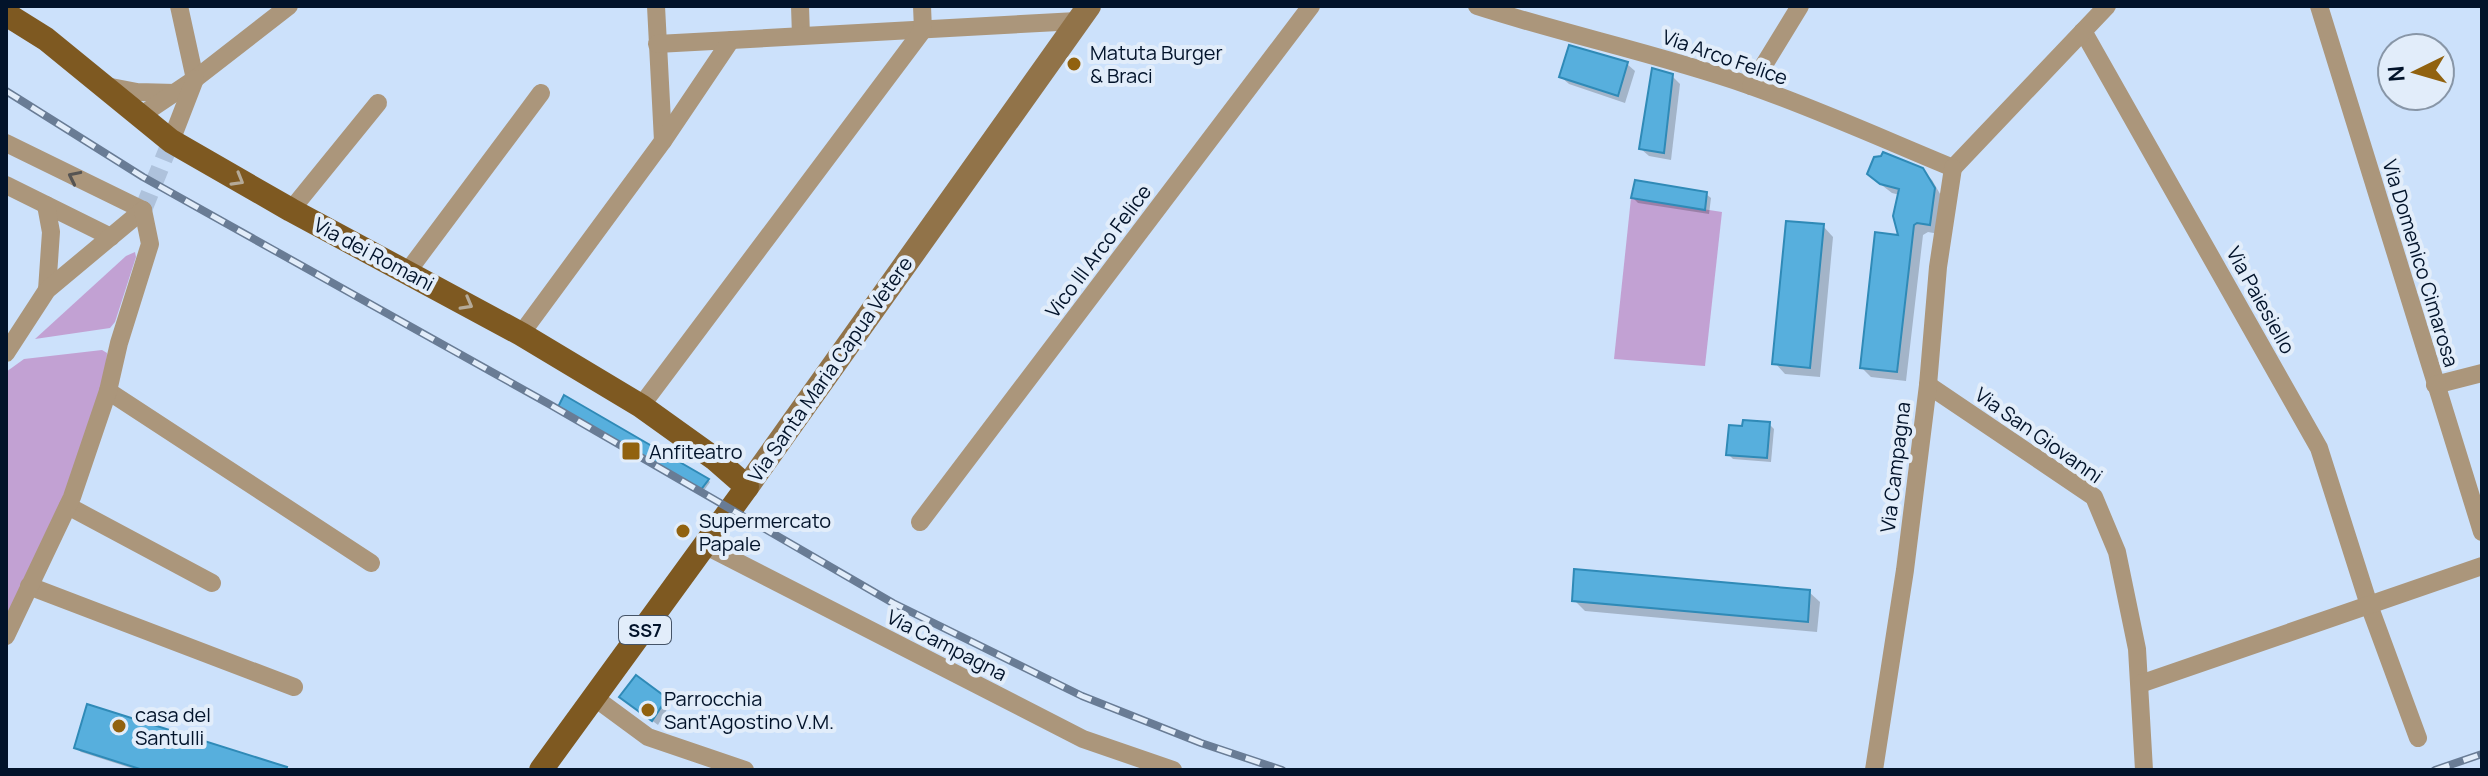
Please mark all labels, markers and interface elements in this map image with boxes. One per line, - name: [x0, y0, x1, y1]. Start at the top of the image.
- street label: Via Arco Felice: [1659, 23, 1791, 91]
- north arrow: [2376, 32, 2456, 112]
- place label: Matuta Burger & Braci: [1090, 39, 1223, 89]
- marker: Matuta Burger & Braci: [1065, 55, 1083, 73]
- text: N: [2380, 65, 2412, 83]
- street label: Via Domenico Cimarosa: [2377, 156, 2465, 370]
- one-way arrow: [230, 170, 244, 186]
- one-way arrow: [68, 171, 83, 186]
- street label: Vico III Arco Felice: [1039, 179, 1157, 323]
- street label: Via dei Romani: [309, 211, 439, 297]
- street label: Via Paiesiello: [2220, 242, 2302, 359]
- street label: Via Santa Maria Capua Vetere: [742, 251, 918, 487]
- one-way arrow: [459, 294, 473, 309]
- street label: Via San Giovanni: [1970, 381, 2108, 489]
- street label: Via Campagna: [1874, 400, 1916, 534]
- place label: Anfiteatro: [649, 438, 743, 465]
- marker: Anfiteatro: [620, 440, 642, 462]
- place label: Supermercato Papale: [699, 507, 831, 557]
- marker: Supermercato Papale: [674, 522, 692, 540]
- street label: Via Campagna: [882, 603, 1012, 687]
- road number: SS7: [619, 616, 671, 644]
- place label: Parrocchia Sant'Agostino V.M.: [664, 685, 834, 735]
- place label: casa del Santulli: [135, 701, 211, 751]
- marker: Parrocchia Sant'Agostino V.M.: [639, 701, 657, 719]
- marker: casa del Santulli: [110, 717, 128, 735]

